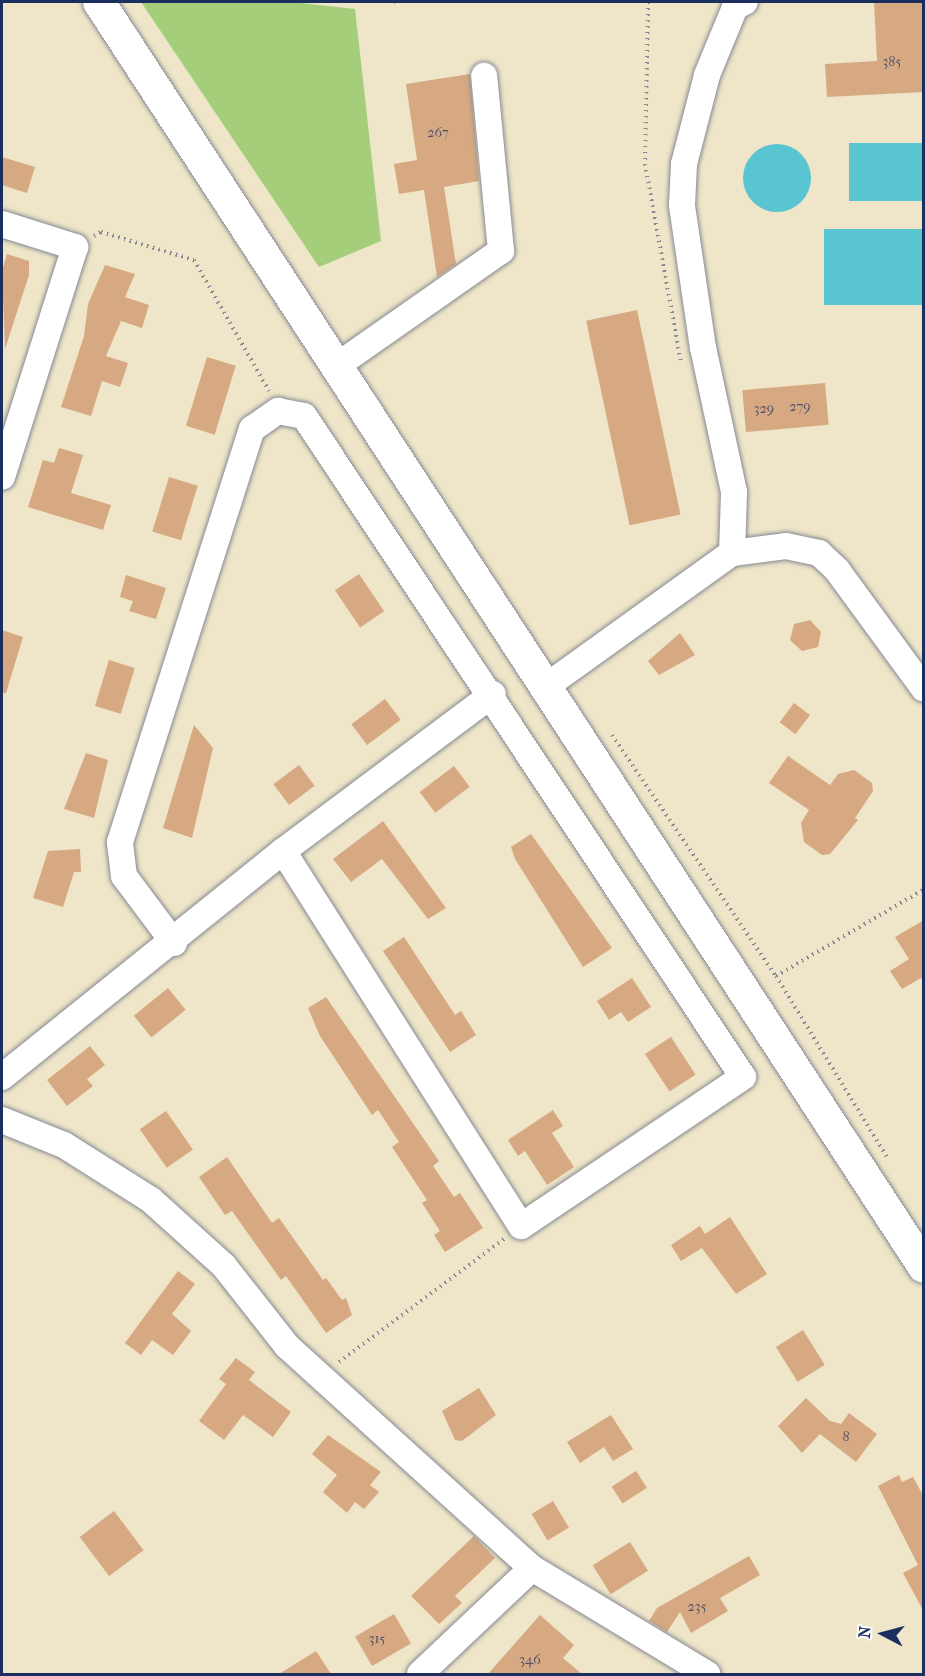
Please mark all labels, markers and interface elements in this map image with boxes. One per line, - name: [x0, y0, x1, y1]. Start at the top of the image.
- house number: 385: [883, 54, 901, 70]
- house number: 267: [427, 125, 449, 141]
- house number: 279: [789, 399, 811, 415]
- house number: 329: [754, 401, 774, 417]
- house number: 8: [842, 1429, 850, 1445]
- house number: 235: [688, 1599, 706, 1615]
- north arrow: [853, 1604, 913, 1664]
- text: N: [855, 1625, 875, 1639]
- house number: 315: [369, 1631, 385, 1647]
- house number: 346: [519, 1652, 541, 1668]

